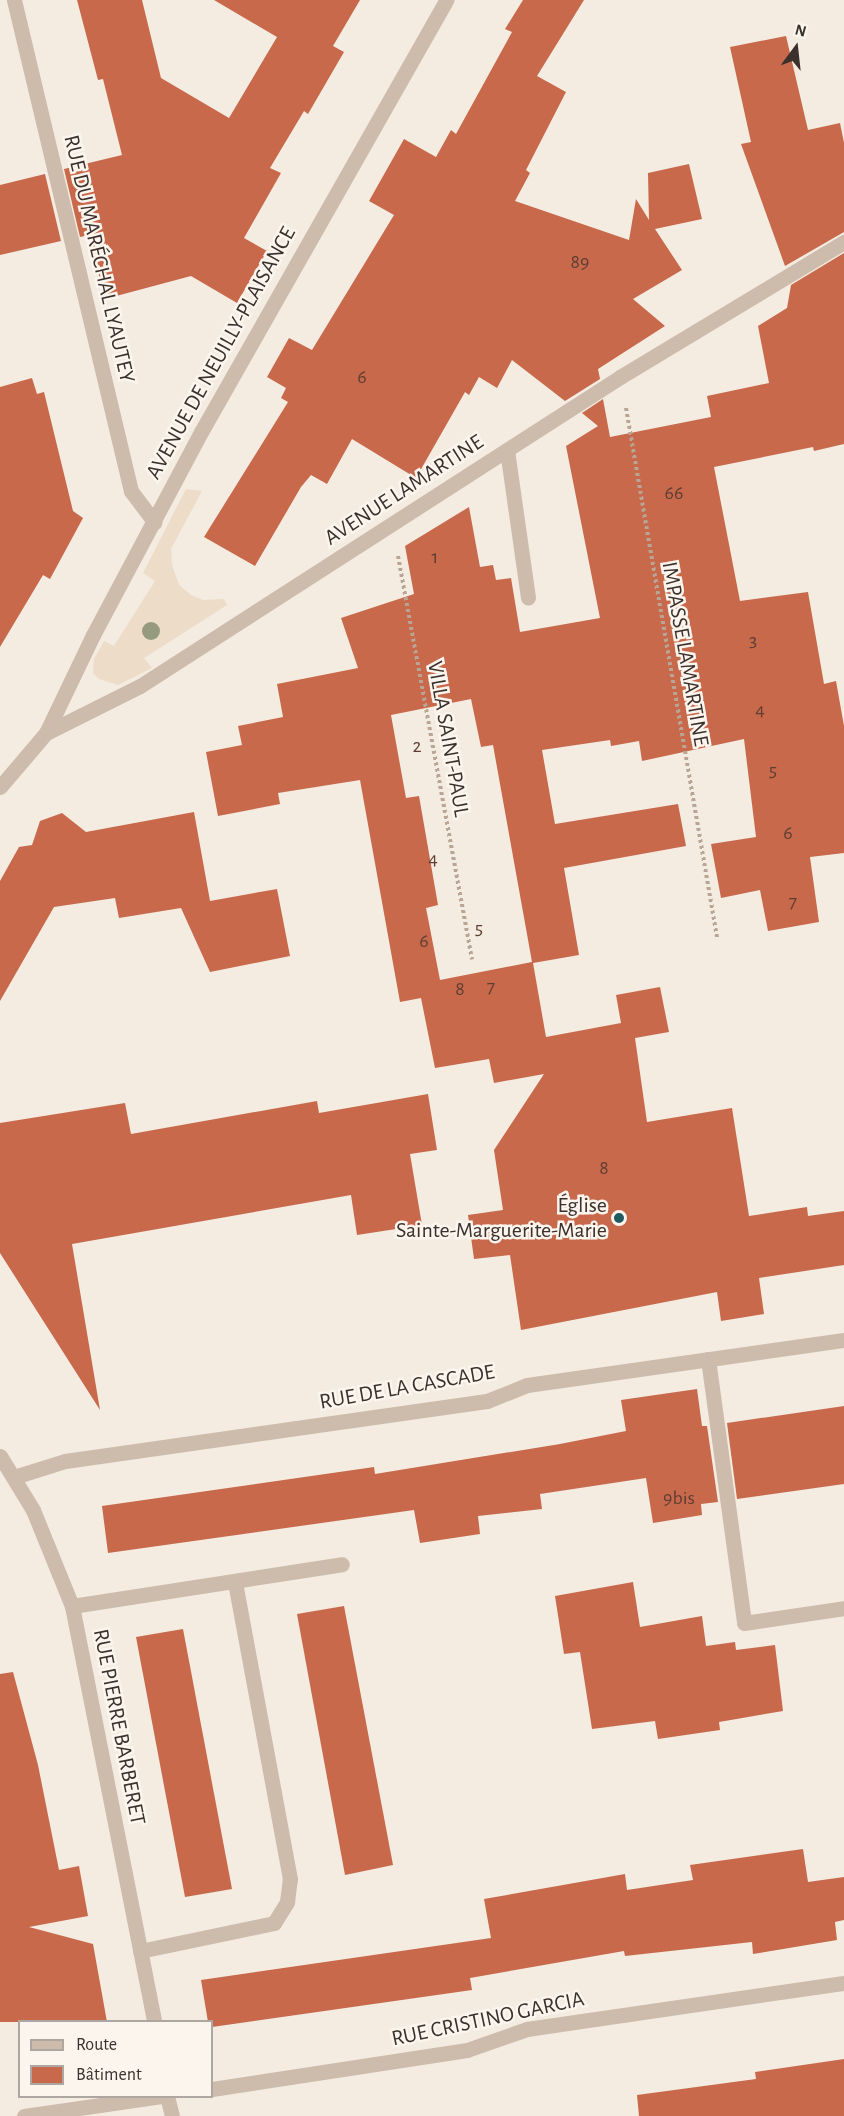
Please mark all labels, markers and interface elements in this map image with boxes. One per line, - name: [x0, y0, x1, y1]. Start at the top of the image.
- north arrow: [766, 18, 826, 78]
- text: N: [793, 21, 808, 40]
- street label: RUE DU MARÉCHAL LYAUTEY: [58, 132, 140, 386]
- street label: AVENUE DE NEUILLY-PLAISANCE: [140, 222, 302, 484]
- house number: 89: [571, 250, 589, 274]
- house number: 6: [357, 365, 367, 389]
- street label: AVENUE LAMARTINE: [320, 429, 488, 551]
- house number: 66: [665, 481, 683, 505]
- house number: 1: [432, 545, 438, 569]
- street label: IMPASSE LAMARTINE: [656, 560, 714, 748]
- house number: 3: [749, 628, 757, 652]
- street label: VILLA SAINT-PAUL: [421, 659, 475, 819]
- house number: 4: [755, 698, 765, 722]
- house number: 2: [412, 734, 422, 758]
- house number: 5: [769, 758, 777, 782]
- house number: 6: [783, 821, 793, 845]
- house number: 4: [428, 847, 438, 871]
- house number: 7: [789, 890, 797, 914]
- house number: 5: [475, 916, 483, 940]
- house number: 6: [419, 929, 429, 953]
- house number: 7: [487, 975, 495, 999]
- house number: 8: [455, 977, 465, 1001]
- house number: 8: [599, 1156, 609, 1180]
- place label: Église Sainte-Marguerite-Marie: [396, 1192, 607, 1244]
- marker: Église Sainte-Marguerite-Marie: [612, 1211, 626, 1225]
- street label: RUE DE LA CASCADE: [317, 1359, 497, 1415]
- house number: 9bis: [663, 1486, 695, 1510]
- street label: RUE PIERRE BARBERET: [87, 1627, 151, 1827]
- street label: RUE CRISTINO GARCIA: [389, 1986, 587, 2052]
- legend: [18, 2020, 213, 2098]
- text: Route: [76, 2036, 117, 2054]
- text: Bâtiment: [76, 2066, 142, 2084]

